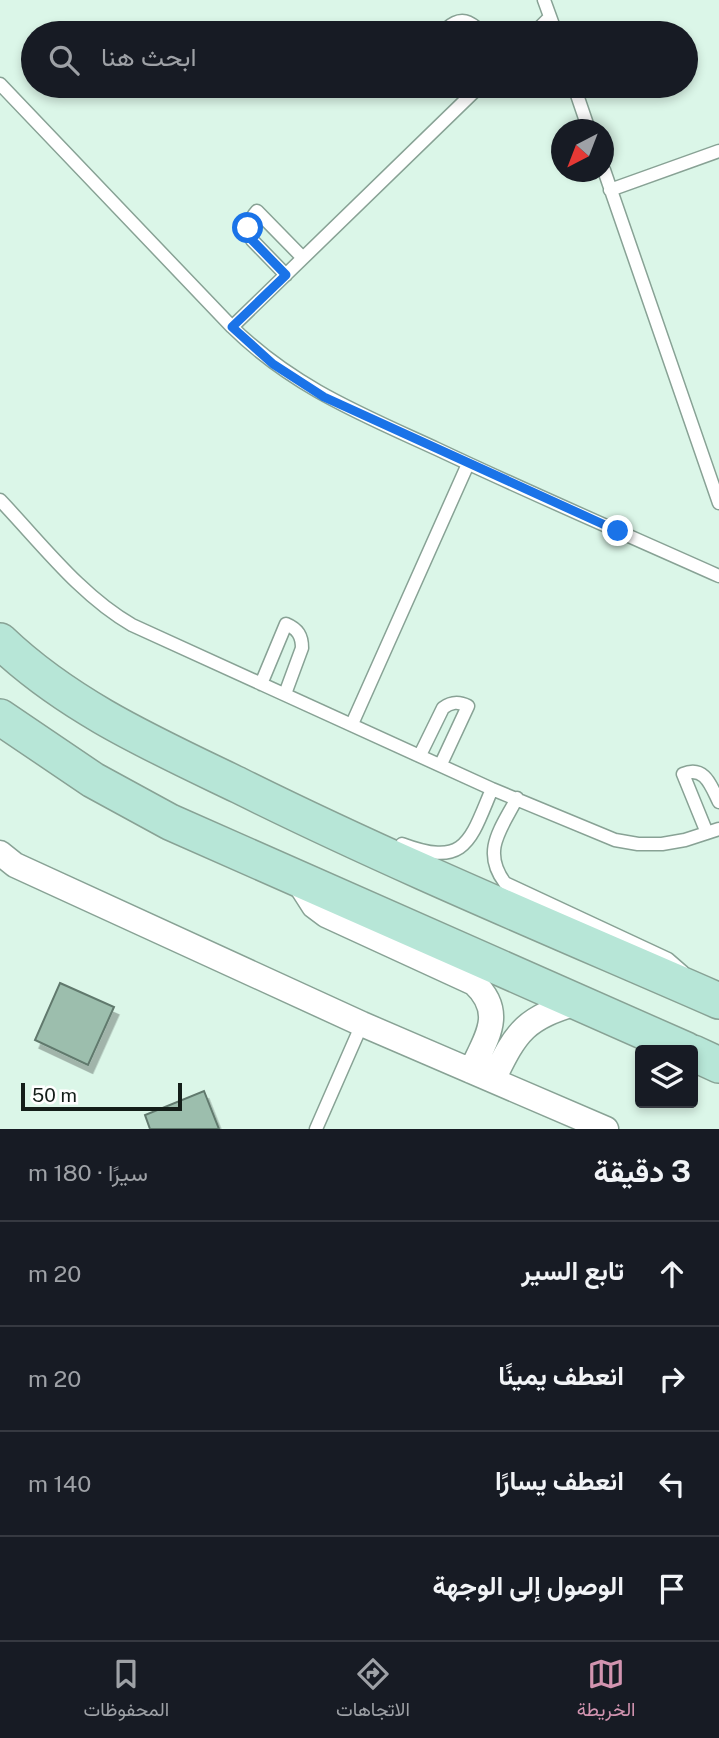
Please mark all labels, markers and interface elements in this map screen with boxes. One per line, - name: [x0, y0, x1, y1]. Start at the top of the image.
- search box: [21, 21, 698, 98]
- icon: search: [45, 41, 83, 79]
- text: ابحث هنا: [101, 41, 197, 72]
- north arrow: [551, 119, 614, 182]
- route start: [232, 212, 263, 243]
- route end: [602, 515, 633, 546]
- map controls: [635, 1045, 698, 1108]
- button: layers: [635, 1045, 698, 1108]
- scale bar: [21, 1080, 182, 1112]
- text: 50 m: [32, 1084, 77, 1106]
- text: 3 دقيقة: [594, 1153, 691, 1189]
- text: سيرًا · 180 m: [28, 1159, 148, 1186]
- text: تابع السير: [521, 1255, 624, 1286]
- icon: ahead: [653, 1255, 691, 1293]
- text: 20 m: [28, 1260, 81, 1287]
- text: انعطف يمينًا: [498, 1360, 624, 1391]
- icon: right: [653, 1360, 691, 1398]
- text: 20 m: [28, 1365, 81, 1392]
- text: انعطف يسارًا: [495, 1465, 624, 1496]
- icon: left: [653, 1465, 691, 1503]
- text: 140 m: [28, 1470, 91, 1497]
- text: الوصول إلى الوجهة: [433, 1570, 624, 1601]
- icon: arrive: [653, 1570, 691, 1608]
- tab: المحفوظات: [84, 1655, 169, 1726]
- tab: الاتجاهات: [336, 1655, 410, 1726]
- tab: الخريطة: [577, 1655, 636, 1726]

